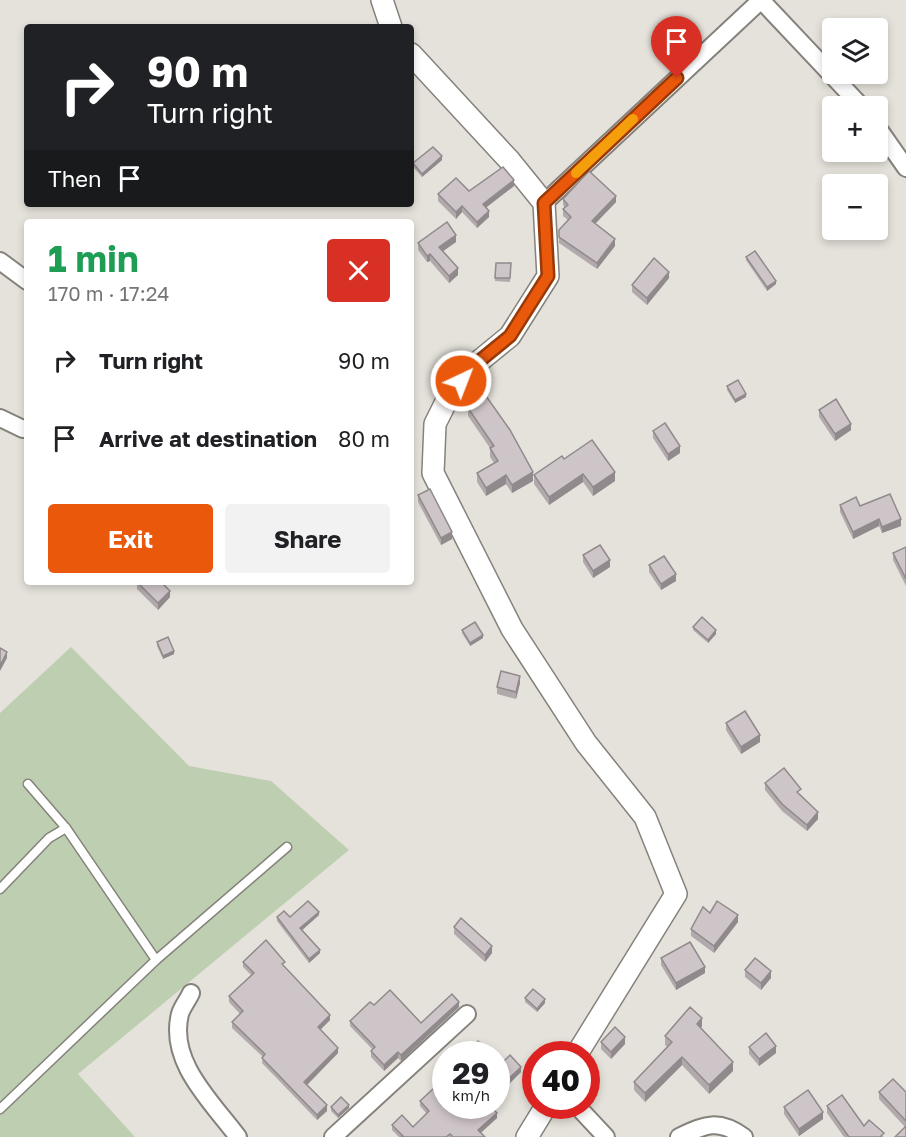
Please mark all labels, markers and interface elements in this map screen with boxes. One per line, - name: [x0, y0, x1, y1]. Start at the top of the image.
- pin: [651, 16, 702, 78]
- map controls: [822, 18, 888, 240]
- button: layers: [822, 18, 888, 84]
- icon: arrive: [660, 25, 693, 58]
- text: 90 m: [147, 46, 248, 96]
- icon: right: [48, 48, 126, 126]
- button: +: [822, 96, 888, 162]
- text: Turn right: [147, 97, 273, 129]
- icon: arrive: [113, 162, 146, 195]
- text: Then: [48, 165, 101, 192]
- button: −: [822, 174, 888, 240]
- text: 1 min: [48, 237, 139, 280]
- button: close: [327, 239, 390, 302]
- text: 170 m · 17:24: [48, 281, 170, 305]
- icon: right: [48, 344, 81, 377]
- text: Turn right: [99, 347, 203, 374]
- text: 90 m: [338, 347, 390, 374]
- position arrow: [429, 349, 493, 413]
- icon: arrive: [48, 422, 81, 455]
- text: Arrive at destination: [99, 425, 317, 452]
- text: 80 m: [338, 425, 390, 452]
- button: Exit: [48, 504, 213, 573]
- button: Share: [225, 504, 390, 573]
- speed limit sign: 40: [522, 1041, 600, 1119]
- text: 29: [452, 1055, 490, 1091]
- text: km/h: [452, 1086, 490, 1104]

